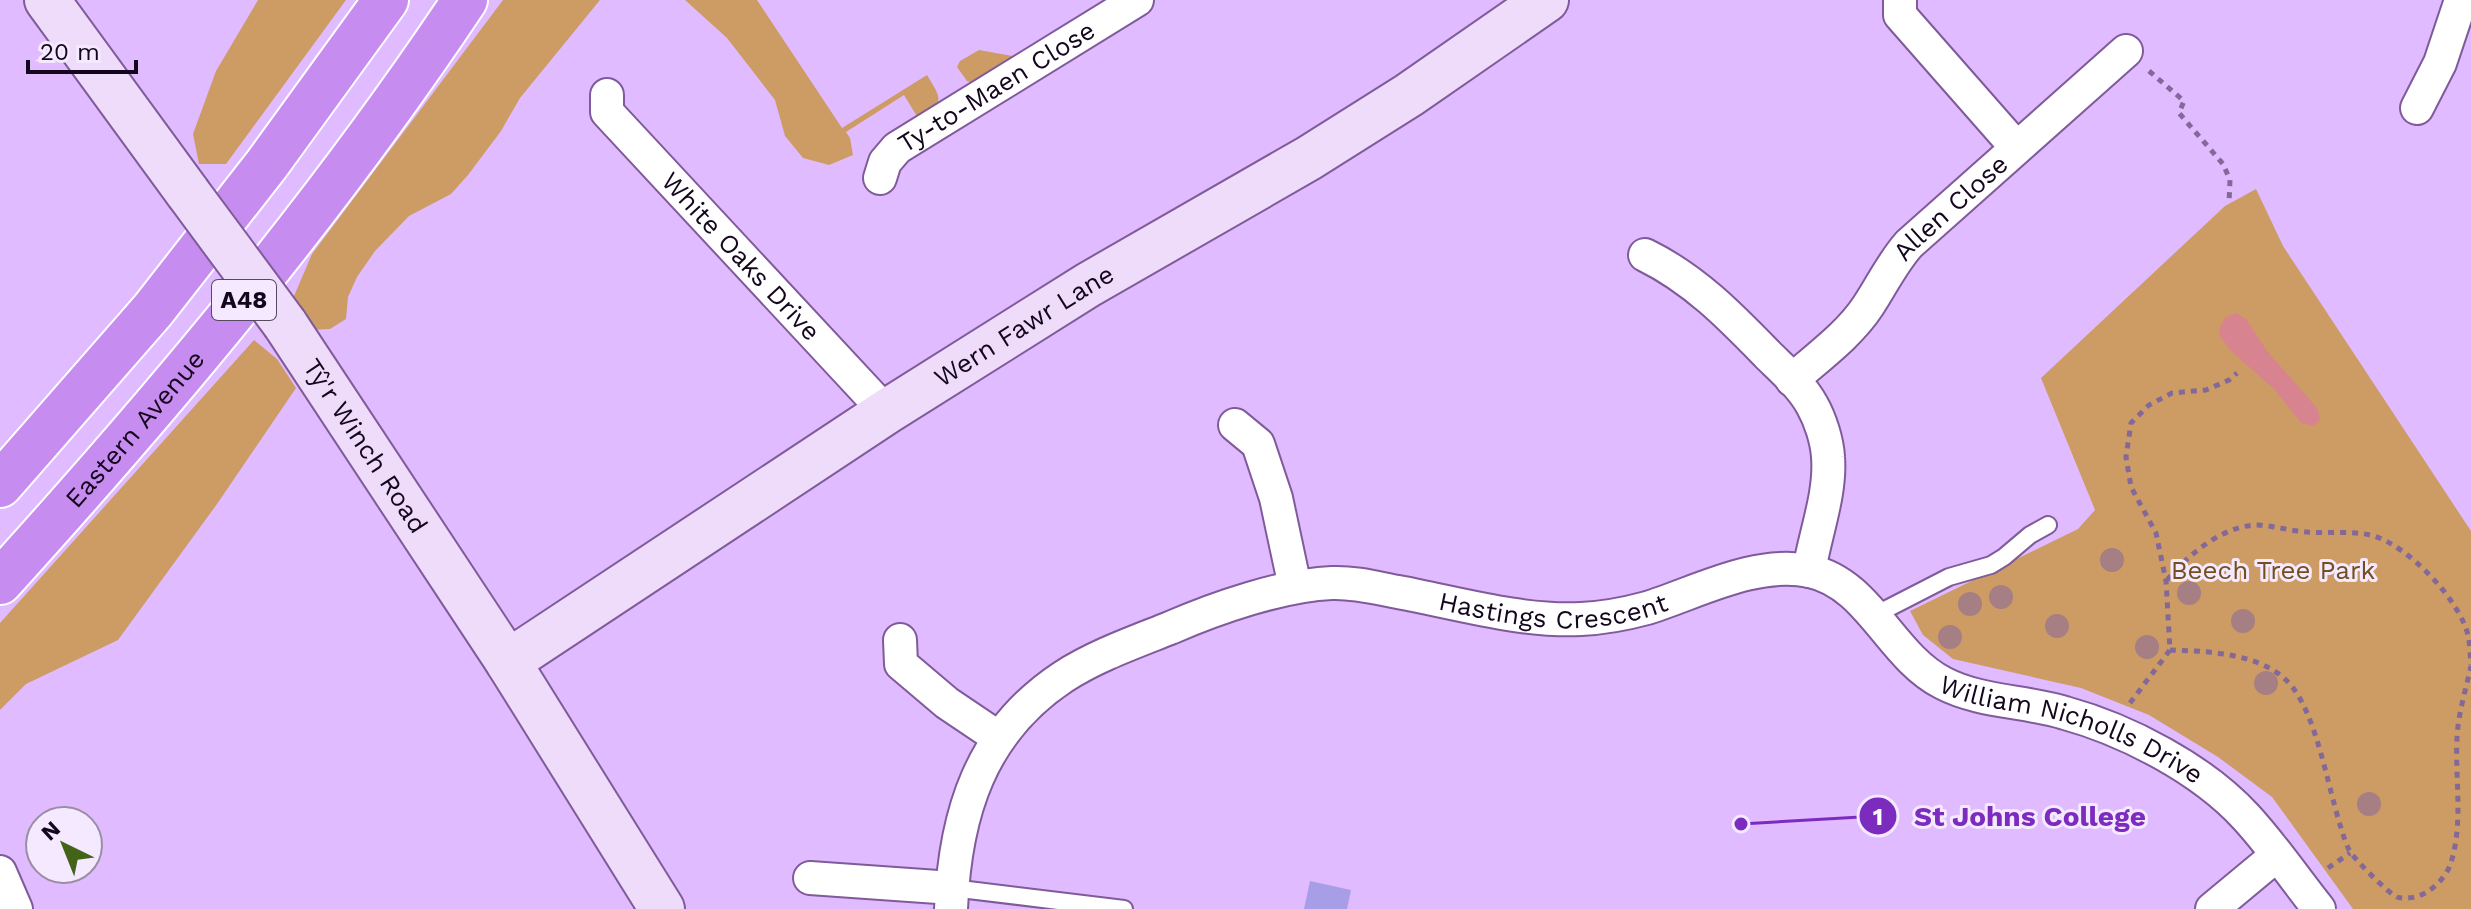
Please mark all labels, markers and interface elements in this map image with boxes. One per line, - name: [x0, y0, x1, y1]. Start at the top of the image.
- street label: Ty-to-Maen Close: [893, 15, 1100, 159]
- scale bar: [28, 24, 136, 74]
- text: 20 m: [40, 38, 100, 66]
- street label: Allen Close: [1887, 149, 2014, 266]
- street label: White Oaks Drive: [656, 166, 827, 347]
- street label: Wern Fawr Lane: [929, 259, 1119, 393]
- road number: A48: [212, 280, 276, 320]
- street label: Eastern Avenue: [59, 344, 210, 514]
- street label: Tŷ'r Winch Road: [297, 353, 434, 539]
- park label: Beech Tree Park: [2171, 555, 2376, 585]
- street label: Hastings Crescent: [1436, 586, 1672, 634]
- street label: William Nicholls Drive: [1935, 669, 2209, 790]
- callout: St Johns College: [1858, 790, 2162, 842]
- text: St Johns College: [1914, 800, 2146, 833]
- text: 1: [1873, 803, 1883, 831]
- north arrow: [24, 805, 104, 885]
- text: N: [36, 816, 65, 845]

